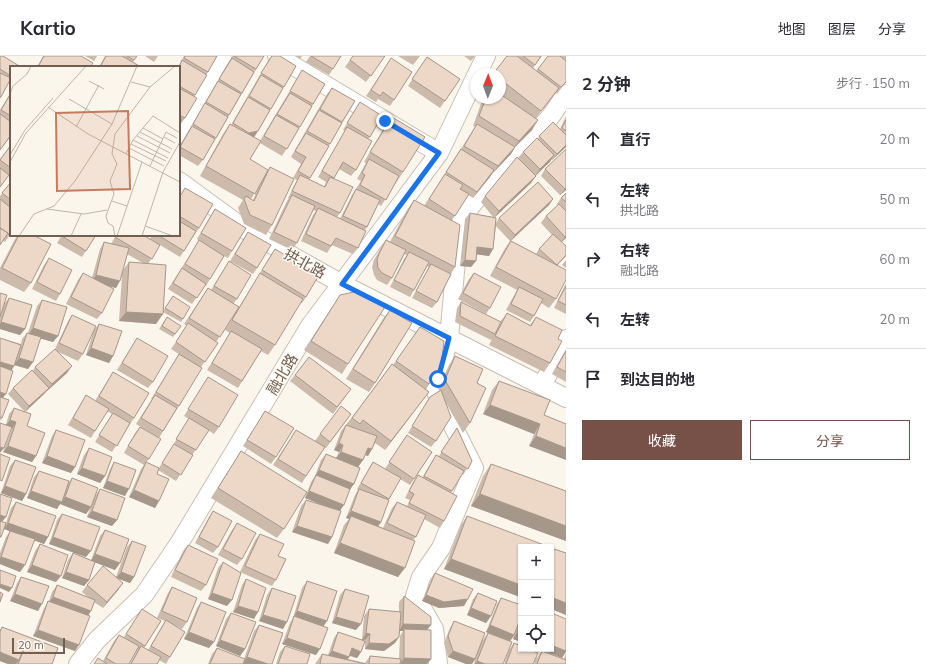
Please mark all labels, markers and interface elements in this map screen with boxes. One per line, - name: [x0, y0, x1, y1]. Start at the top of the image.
- text: Kartio: [20, 16, 76, 40]
- text: 地图: [778, 20, 806, 38]
- text: 图层: [828, 20, 856, 38]
- text: 分享: [878, 20, 906, 38]
- inset map: [10, 66, 180, 236]
- north arrow: [470, 68, 506, 104]
- text: 2 分钟: [582, 73, 631, 94]
- text: 步行 · 150 m: [836, 75, 910, 91]
- route end: [376, 112, 394, 130]
- icon: ahead: [582, 128, 604, 150]
- text: 直行: [620, 130, 650, 149]
- text: 20 m: [880, 131, 910, 147]
- text: 左转: [620, 181, 650, 200]
- icon: left: [582, 188, 604, 210]
- text: 50 m: [880, 191, 910, 207]
- text: 拱北路: [620, 202, 659, 218]
- text: 右转: [620, 241, 650, 260]
- street label: 拱北路: [281, 244, 329, 282]
- icon: right: [582, 248, 604, 270]
- text: 60 m: [880, 251, 910, 267]
- text: 融北路: [620, 262, 659, 278]
- icon: left: [582, 308, 604, 330]
- text: 左转: [620, 310, 650, 329]
- text: 20 m: [880, 311, 910, 327]
- street label: 融北路: [262, 350, 302, 398]
- icon: arrive: [582, 368, 604, 390]
- route start: [429, 370, 447, 388]
- text: 到达目的地: [620, 370, 695, 389]
- button: 收藏: [582, 420, 742, 460]
- button: 分享: [750, 420, 910, 460]
- map controls: [518, 544, 554, 652]
- button: +: [518, 544, 554, 580]
- button: −: [518, 580, 554, 616]
- button: locate: [518, 616, 554, 652]
- scale bar: [12, 636, 65, 655]
- text: 20 m: [18, 638, 44, 652]

